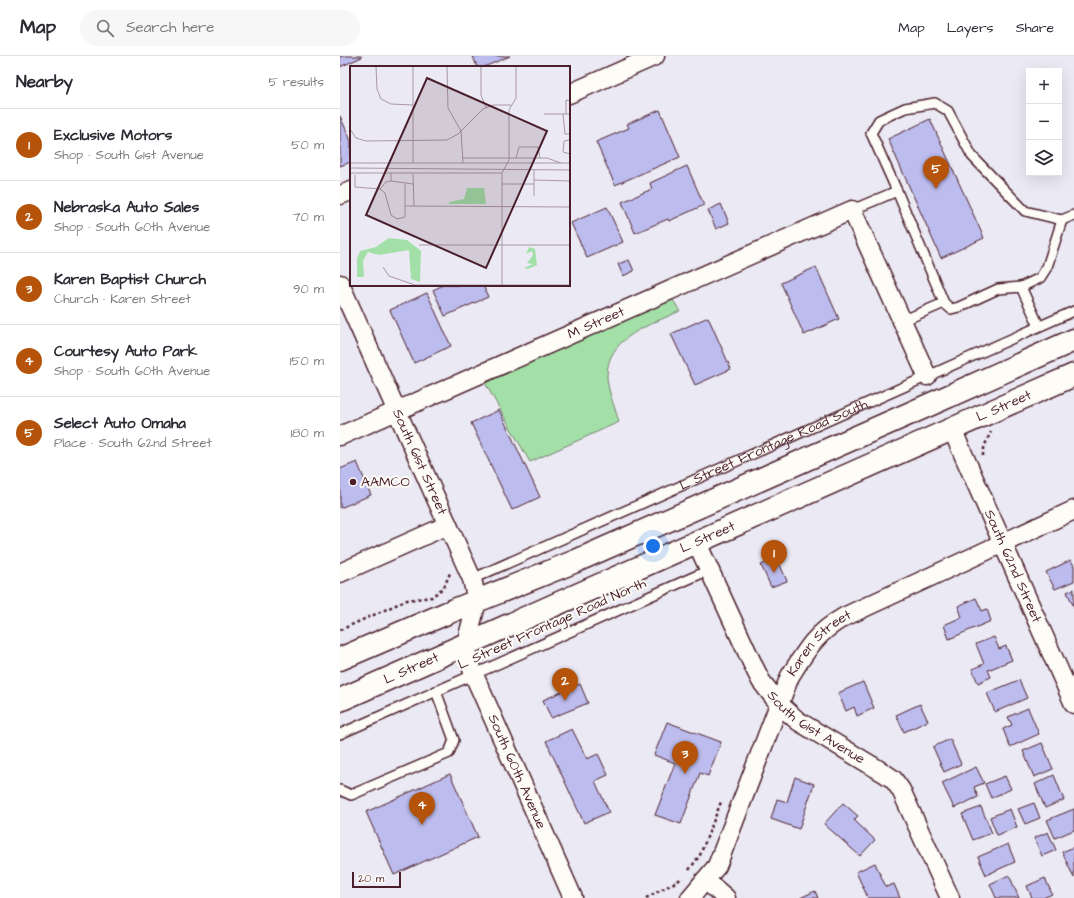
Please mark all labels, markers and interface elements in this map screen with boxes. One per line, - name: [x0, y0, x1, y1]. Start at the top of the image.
- search box: [80, 10, 360, 46]
- text: Map: [20, 14, 56, 41]
- icon: search: [94, 17, 116, 39]
- text: Search here: [126, 17, 215, 38]
- text: Map: [898, 18, 925, 38]
- text: Layers: [947, 18, 994, 38]
- text: Share: [1016, 18, 1054, 38]
- inset map: [350, 66, 570, 286]
- map controls: [1026, 68, 1062, 176]
- button: +: [1026, 68, 1062, 104]
- text: Nearby: [16, 70, 73, 94]
- text: 5 results: [268, 73, 324, 91]
- button: −: [1026, 104, 1062, 140]
- text: Exclusive Motors: [54, 125, 172, 146]
- text: 1: [28, 136, 30, 154]
- text: 50 m: [291, 136, 324, 154]
- button: layers: [1026, 140, 1062, 176]
- text: Shop · South 61st Avenue: [54, 146, 204, 164]
- pin: 5: [923, 156, 949, 189]
- text: Nebraska Auto Sales: [54, 197, 199, 218]
- text: 2: [25, 208, 33, 226]
- text: 70 m: [292, 208, 324, 226]
- text: Shop · South 60th Avenue: [54, 218, 210, 236]
- text: Karen Baptist Church: [54, 269, 206, 290]
- text: 3: [26, 280, 32, 298]
- text: 90 m: [293, 280, 324, 298]
- text: Church · Karen Street: [54, 290, 191, 308]
- street label: M Street: [564, 301, 628, 344]
- text: Courtesy Auto Park: [54, 341, 197, 362]
- text: 4: [25, 352, 33, 370]
- text: 150 m: [290, 352, 324, 370]
- text: Shop · South 60th Avenue: [54, 362, 210, 380]
- street label: L Street: [973, 385, 1035, 427]
- street label: L Street Frontage Road South: [676, 394, 871, 495]
- street label: South 61st Street: [387, 406, 452, 519]
- text: Select Auto Omaha: [54, 413, 186, 434]
- text: 5: [24, 424, 34, 442]
- text: 180 m: [290, 424, 324, 442]
- text: Place · South 62nd Street: [54, 434, 212, 452]
- place label: AAMCO: [361, 472, 410, 492]
- marker: AAMCO: [348, 477, 358, 487]
- street label: South 62nd Street: [979, 506, 1047, 626]
- street label: L Street: [677, 516, 739, 558]
- your location: [643, 536, 663, 556]
- pin: 1: [761, 540, 787, 573]
- street label: L Street Frontage Road North: [455, 573, 649, 675]
- street label: Karen Street: [782, 605, 855, 680]
- street label: L Street: [381, 647, 442, 689]
- pin: 2: [552, 668, 578, 701]
- street label: South 61st Avenue: [762, 686, 869, 769]
- street label: South 60th Avenue: [483, 711, 551, 832]
- pin: 3: [672, 741, 698, 774]
- pin: 4: [409, 792, 435, 825]
- scale bar: [352, 870, 401, 889]
- text: 20 m: [358, 871, 384, 886]

